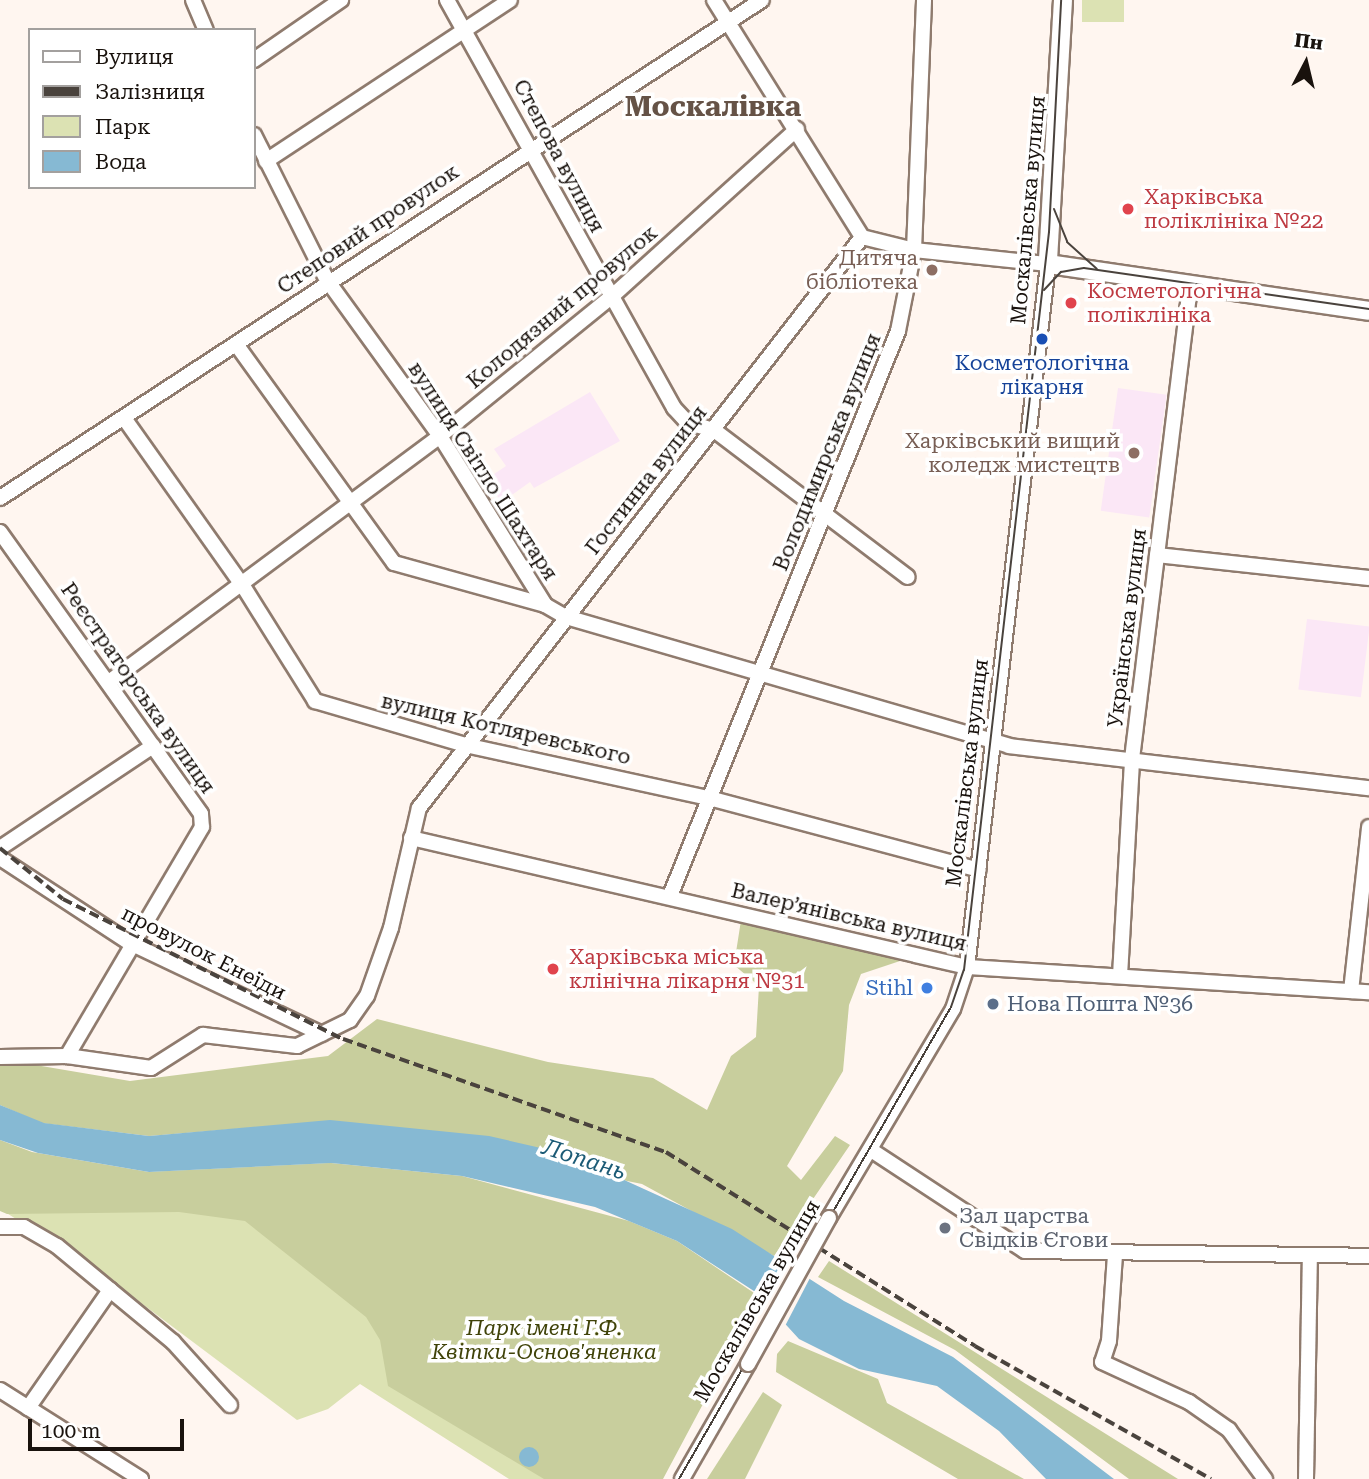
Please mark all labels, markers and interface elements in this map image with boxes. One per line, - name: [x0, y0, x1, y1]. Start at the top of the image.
- legend: [28, 28, 256, 189]
- north arrow: [1271, 28, 1341, 98]
- text: Пн: [1293, 29, 1324, 55]
- text: Вулиця: [95, 45, 174, 69]
- street label: Степова вулиця: [508, 75, 610, 237]
- text: Залізниця: [95, 80, 205, 104]
- district label: Москалівка: [625, 90, 801, 124]
- street label: Москалівська вулиця: [1005, 95, 1051, 325]
- text: Парк: [95, 115, 151, 139]
- text: Вода: [95, 150, 147, 174]
- street label: Степовий провулок: [272, 159, 464, 299]
- place label: Харківська поліклініка №22: [1144, 184, 1323, 234]
- marker: Харківська поліклініка №22: [1118, 199, 1138, 219]
- street label: Колодязний провулок: [462, 220, 662, 394]
- place label: Дитяча бібліотека: [806, 245, 918, 295]
- marker: Дитяча бібліотека: [924, 262, 940, 278]
- place label: Косметологічна поліклініка: [1087, 278, 1261, 328]
- marker: Косметологічна поліклініка: [1061, 293, 1081, 313]
- street label: Володимирська вулиця: [768, 330, 886, 574]
- marker: Косметологічна лікарня: [1034, 331, 1050, 347]
- place label: Косметологічна лікарня: [955, 350, 1129, 400]
- street label: вулиця Світло Шахтаря: [403, 357, 563, 585]
- street label: Гостинна вулиця: [580, 400, 712, 560]
- place label: Харківський вищий коледж мистецтв: [905, 428, 1120, 478]
- marker: Харківський вищий коледж мистецтв: [1126, 445, 1142, 461]
- street label: Українська вулиця: [1102, 527, 1152, 729]
- street label: Реєстраторська вулиця: [55, 578, 221, 798]
- street label: Москалівська вулиця: [941, 658, 993, 888]
- street label: вулиця Котляревського: [379, 688, 633, 770]
- street label: Валер’янівська вулиця: [729, 878, 969, 956]
- street label: провулок Енеїди: [118, 901, 290, 1005]
- place label: Харківська міська клінічна лікарня №31: [569, 944, 805, 994]
- marker: Харківська міська клінічна лікарня №31: [543, 959, 563, 979]
- place label: Stihl: [866, 975, 913, 1001]
- marker: Stihl: [919, 980, 935, 996]
- place label: Нова Пошта №36: [1007, 991, 1193, 1017]
- marker: Нова Пошта №36: [985, 996, 1001, 1012]
- water label: Лопань: [539, 1134, 629, 1186]
- street label: Москалівська вулиця: [689, 1195, 825, 1407]
- place label: Зал царства Свідків Єгови: [959, 1203, 1108, 1253]
- marker: Зал царства Свідків Єгови: [937, 1220, 953, 1236]
- park label: Парк імені Г.Ф. Квітки-Основ'яненка: [431, 1315, 657, 1365]
- scale bar: [32, 1406, 187, 1450]
- text: 100 m: [41, 1419, 101, 1443]

